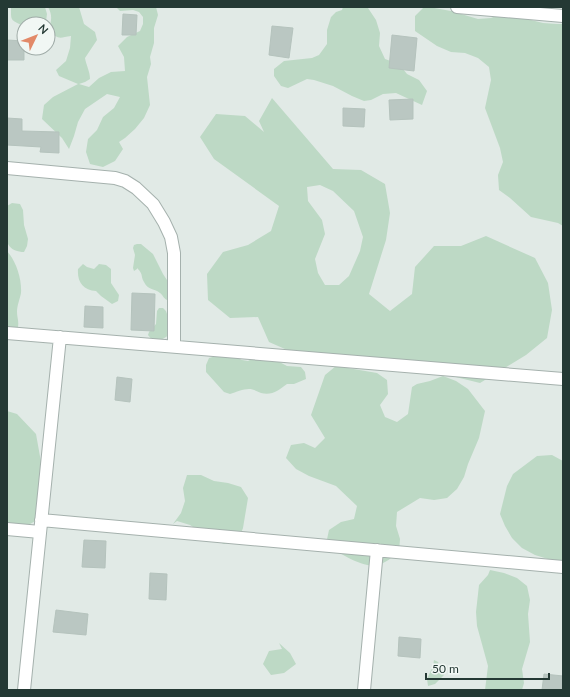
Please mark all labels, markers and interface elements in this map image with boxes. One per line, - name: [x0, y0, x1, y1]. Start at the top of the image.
- north arrow: [16, 16, 56, 56]
- text: N: [36, 21, 51, 36]
- scale bar: [426, 655, 549, 681]
- text: 50 m: [432, 661, 459, 676]

